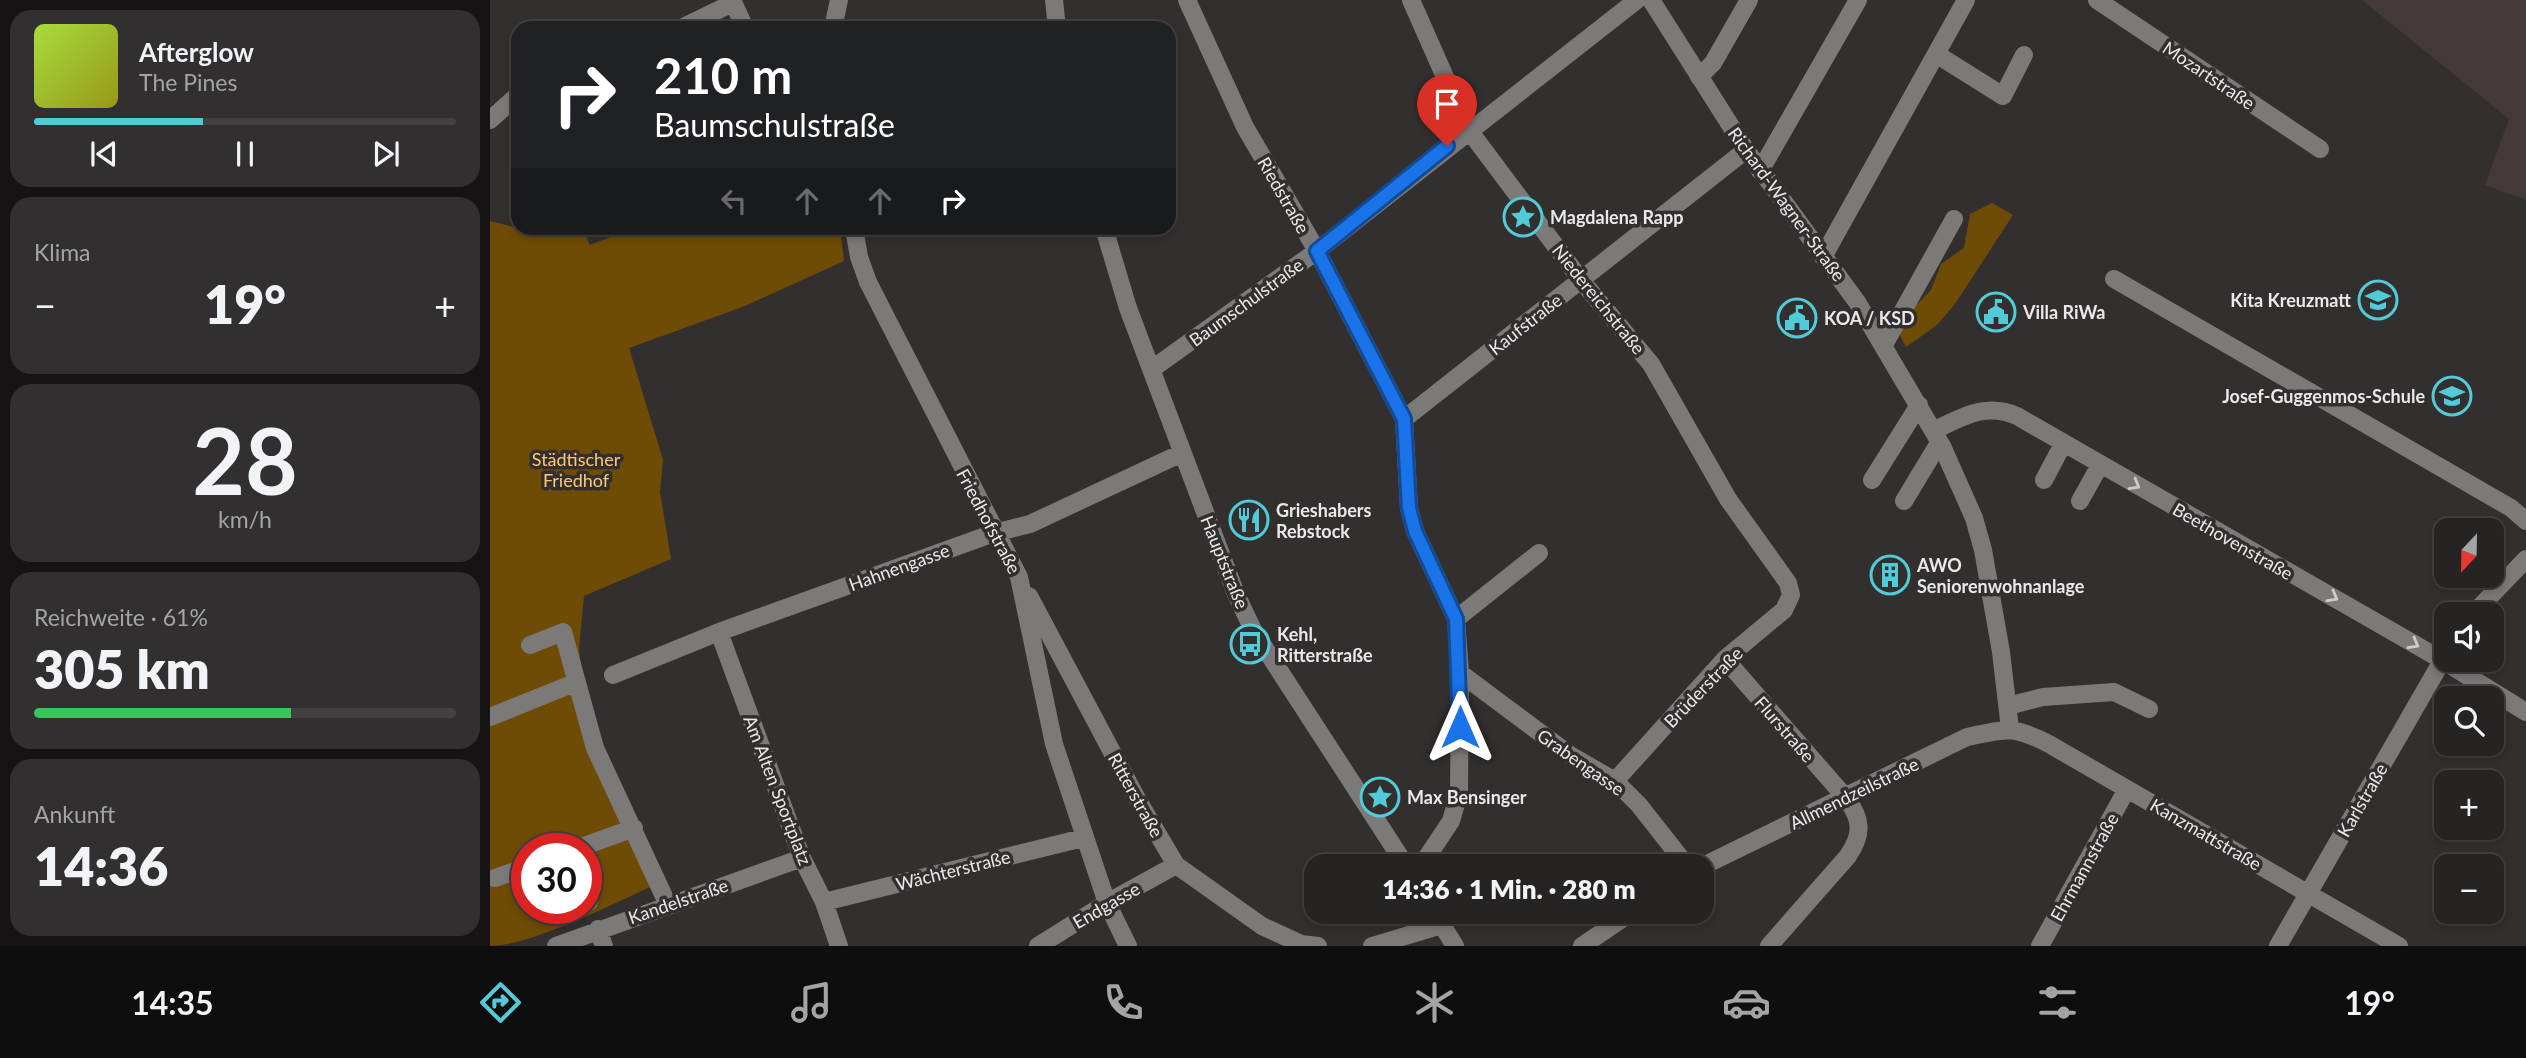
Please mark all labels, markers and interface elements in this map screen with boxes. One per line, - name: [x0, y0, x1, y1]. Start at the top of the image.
- text: Afterglow: [139, 36, 254, 68]
- street label: Mozartstraße: [2159, 36, 2259, 114]
- text: 210 m: [654, 46, 792, 104]
- icon: right: [539, 49, 630, 140]
- text: The Pines: [139, 68, 237, 96]
- pin: [1417, 74, 1477, 146]
- icon: arrive: [1428, 85, 1466, 123]
- text: Baumschulstraße: [654, 105, 895, 144]
- street label: Richard-Wagner-Straße: [1724, 123, 1850, 285]
- icon: previous: [85, 135, 123, 173]
- icon: pause: [226, 135, 264, 173]
- icon: next: [367, 135, 405, 173]
- street label: Riedstraße: [1253, 153, 1315, 237]
- icon: left: [715, 182, 753, 220]
- icon: ahead: [788, 182, 826, 220]
- icon: ahead: [861, 182, 899, 220]
- icon: right: [934, 182, 972, 220]
- place icon: Magdalena Rapp: [1502, 196, 1544, 238]
- place label: Magdalena Rapp: [1550, 206, 1683, 228]
- text: Klima: [34, 238, 91, 266]
- street label: Niedereichstraße: [1548, 240, 1650, 358]
- street label: Baumschulstraße: [1185, 253, 1307, 351]
- text: 19°: [204, 273, 286, 335]
- school or university icon: Kita Kreuzmatt: [2357, 279, 2399, 321]
- text: −: [34, 282, 56, 328]
- text: +: [434, 282, 456, 328]
- street label: Kaufstraße: [1484, 289, 1566, 359]
- place label: Kita Kreuzmatt: [2230, 289, 2351, 311]
- public building icon: Villa RiWa: [1975, 291, 2017, 333]
- public building icon: KOA / KSD: [1776, 297, 1818, 339]
- place label: Villa RiWa: [2022, 301, 2105, 323]
- place label: KOA / KSD: [1824, 307, 1915, 329]
- school or university icon: Josef-Guggenmos-Schule: [2431, 375, 2473, 417]
- place label: Josef-Guggenmos-Schule: [2222, 385, 2425, 407]
- text: 28: [192, 405, 298, 514]
- park label: Städtischer Friedhof: [532, 448, 621, 491]
- street label: Friedhofstraße: [952, 465, 1026, 577]
- one-way arrow: [2128, 477, 2141, 490]
- street label: Beethovenstraße: [2169, 498, 2297, 584]
- restaurant icon: Grieshabers Rebstock: [1228, 499, 1270, 541]
- place label: Grieshabers Rebstock: [1276, 499, 1372, 542]
- text: km/h: [218, 505, 272, 533]
- street label: Hauptstraße: [1196, 512, 1254, 612]
- north arrow: [2434, 518, 2504, 588]
- map controls: [2434, 518, 2504, 924]
- street label: Hahnengasse: [846, 539, 952, 595]
- building icon: AWO Seniorenwohnanlage: [1869, 554, 1911, 596]
- place label: AWO Seniorenwohnanlage: [1916, 554, 2085, 597]
- one-way arrow: [2326, 589, 2338, 602]
- button: sound: [2434, 602, 2504, 672]
- text: Reichweite · 61%: [34, 603, 208, 631]
- bus stop icon: Kehl, Ritterstraße: [1229, 623, 1271, 665]
- place label: Kehl, Ritterstraße: [1277, 623, 1373, 666]
- one-way arrow: [2407, 636, 2420, 649]
- text: 305 km: [34, 638, 210, 700]
- street label: Brüderstraße: [1659, 642, 1747, 732]
- button: search: [2434, 686, 2504, 756]
- position arrow: [1423, 690, 1497, 764]
- street label: Flurstraße: [1750, 691, 1820, 767]
- street label: Am Alten Sportplatz: [739, 712, 817, 868]
- street label: Grabengasse: [1533, 724, 1629, 800]
- street label: Ritterstraße: [1104, 749, 1168, 841]
- street label: Allmendzeilstraße: [1786, 752, 1922, 834]
- street label: Karlstraße: [2332, 759, 2392, 841]
- button: +: [2434, 770, 2504, 840]
- place icon: Max Bensinger: [1359, 776, 1401, 818]
- place label: Max Bensinger: [1407, 786, 1527, 808]
- street label: Kanzmattstraße: [2147, 793, 2265, 875]
- text: Ankunft: [34, 800, 115, 828]
- street label: Ehrmannstraße: [2045, 809, 2123, 925]
- speed limit sign: 30: [511, 833, 602, 924]
- text: 14:36: [34, 835, 168, 897]
- street label: Wächterstraße: [894, 845, 1012, 895]
- button: −: [2434, 854, 2504, 924]
- text: 14:36 · 1 Min. · 280 m: [1382, 873, 1636, 905]
- street label: Kandelstraße: [625, 874, 731, 928]
- street label: Endgasse: [1069, 877, 1143, 933]
- icon: directions: [476, 978, 525, 1027]
- icon: music: [787, 978, 836, 1027]
- icon: phone: [1099, 978, 1148, 1027]
- icon: climate: [1410, 978, 1459, 1027]
- icon: car: [1722, 978, 1771, 1027]
- icon: filters: [2033, 978, 2082, 1027]
- text: 14:35: [131, 983, 214, 1022]
- text: 19°: [2344, 983, 2395, 1022]

